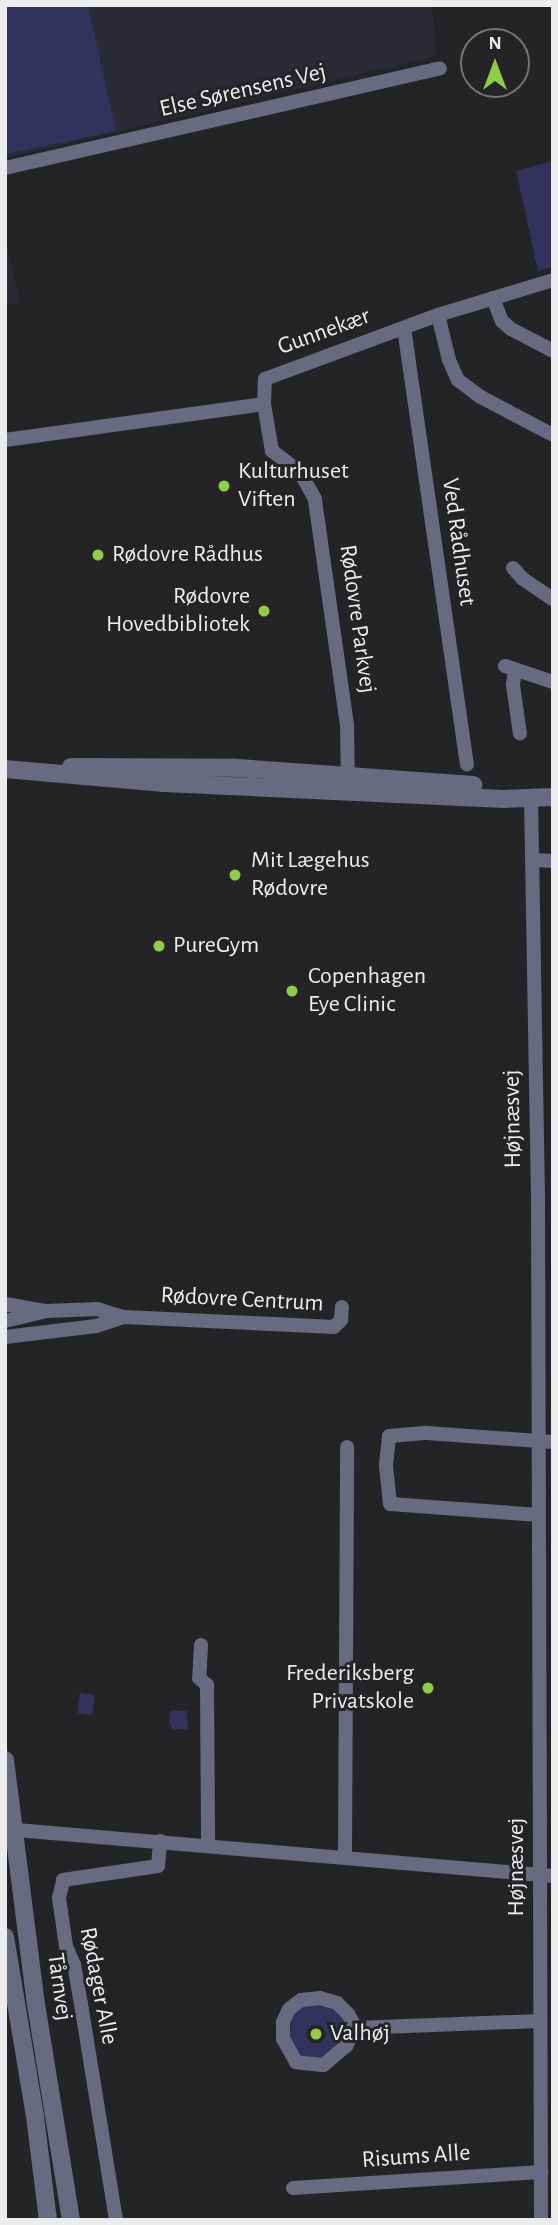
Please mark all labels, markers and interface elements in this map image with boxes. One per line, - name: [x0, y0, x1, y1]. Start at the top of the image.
- north arrow: [460, 28, 530, 98]
- text: N: [488, 34, 502, 53]
- street label: Else Sørensens Vej: [157, 58, 329, 124]
- street label: Gunnekær: [274, 302, 374, 362]
- place label: Kulturhuset Viften: [238, 458, 349, 514]
- street label: Ved Rådhuset: [435, 476, 481, 608]
- marker: Kulturhuset Viften: [216, 478, 232, 494]
- place label: Rødovre Rådhus: [112, 541, 263, 569]
- street label: Rødovre Parkvej: [332, 543, 382, 695]
- marker: Rødovre Rådhus: [90, 547, 106, 563]
- place label: Rødovre Hovedbibliotek: [106, 583, 250, 639]
- marker: Rødovre Hovedbibliotek: [256, 603, 272, 619]
- place label: Mit Lægehus Rødovre: [251, 847, 370, 903]
- marker: Mit Lægehus Rødovre: [225, 865, 245, 885]
- place label: PureGym: [173, 932, 259, 960]
- marker: PureGym: [151, 938, 167, 954]
- place label: Copenhagen Eye Clinic: [308, 963, 426, 1019]
- marker: Copenhagen Eye Clinic: [282, 981, 302, 1001]
- street label: Højnæsvej: [498, 1069, 528, 1169]
- street label: Rødovre Centrum: [160, 1281, 324, 1319]
- place label: Frederiksberg Privatskole: [286, 1660, 414, 1716]
- marker: Frederiksberg Privatskole: [420, 1680, 436, 1696]
- street label: Højnæsvej: [503, 1818, 531, 1916]
- street label: Rødager Alle: [73, 1925, 123, 2047]
- street label: Tårnvej: [40, 1951, 78, 2023]
- place label: Valhøj: [330, 2020, 390, 2048]
- marker: Valhøj: [308, 2026, 324, 2042]
- street label: Risums Alle: [361, 2139, 471, 2175]

